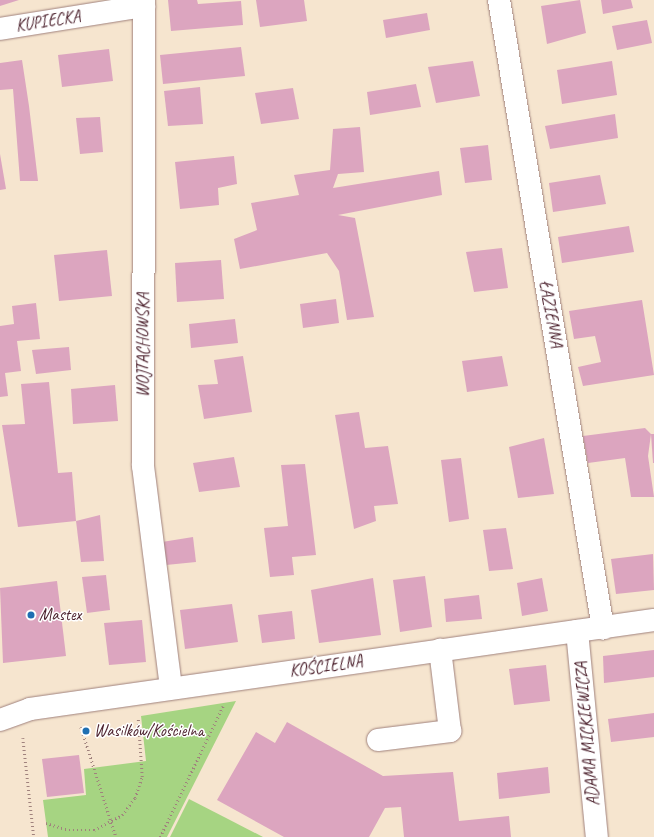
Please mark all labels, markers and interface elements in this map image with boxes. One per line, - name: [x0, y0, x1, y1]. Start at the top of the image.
- street label: KUPIECKA: [14, 6, 82, 36]
- street label: ŁAZIENNA: [535, 279, 567, 349]
- street label: WOJTACHOWSKA: [133, 293, 153, 397]
- place label: Mastex: [39, 605, 81, 625]
- marker: Mastex: [26, 610, 36, 620]
- street label: KOŚCIELNA: [288, 651, 364, 681]
- street label: ADAMA MICKIEWICZA: [570, 660, 604, 808]
- place label: Wasilków/Kościelna: [94, 721, 204, 741]
- marker: Wasilków/Kościelna: [81, 726, 91, 736]

